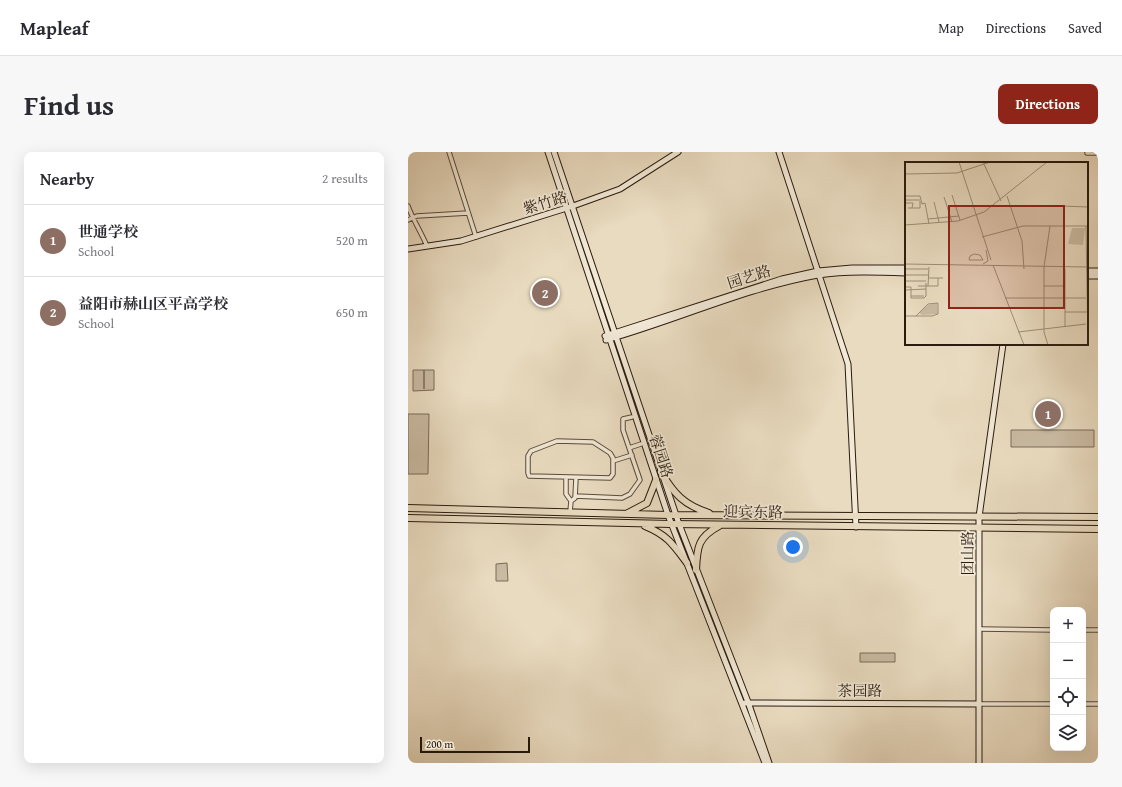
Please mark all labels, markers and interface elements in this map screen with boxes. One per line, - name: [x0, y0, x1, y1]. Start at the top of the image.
- text: Mapleaf: [20, 14, 89, 42]
- text: Map: [938, 18, 964, 38]
- text: Directions: [986, 18, 1046, 38]
- text: Saved: [1068, 18, 1102, 38]
- text: Find us: [24, 84, 114, 125]
- button: Directions: [998, 84, 1098, 124]
- inset map: [905, 162, 1088, 345]
- text: Nearby: [40, 166, 94, 191]
- text: 2 results: [322, 169, 368, 188]
- street label: 紫竹路: [520, 186, 569, 219]
- text: 世通学校: [78, 221, 138, 242]
- text: 1: [50, 231, 56, 250]
- text: 520 m: [336, 231, 368, 250]
- text: School: [78, 242, 114, 261]
- street label: 园艺路: [724, 260, 773, 293]
- pin: 2: [532, 278, 558, 308]
- text: 益阳市赫山区平高学校: [78, 293, 228, 314]
- text: 2: [50, 303, 56, 322]
- text: 650 m: [336, 303, 368, 322]
- text: School: [78, 314, 114, 333]
- pin: 1: [1035, 399, 1061, 429]
- street label: 蓉园路: [645, 431, 678, 480]
- street label: 迎宾东路: [723, 500, 783, 523]
- street label: 团山路: [957, 530, 978, 576]
- your location: [783, 537, 803, 557]
- map controls: [1050, 607, 1086, 751]
- button: +: [1050, 607, 1086, 643]
- button: −: [1050, 643, 1086, 679]
- button: locate: [1050, 679, 1086, 715]
- street label: 茶园路: [837, 680, 883, 701]
- button: layers: [1050, 715, 1086, 751]
- scale bar: [420, 735, 530, 754]
- text: 200 m: [426, 736, 453, 752]

